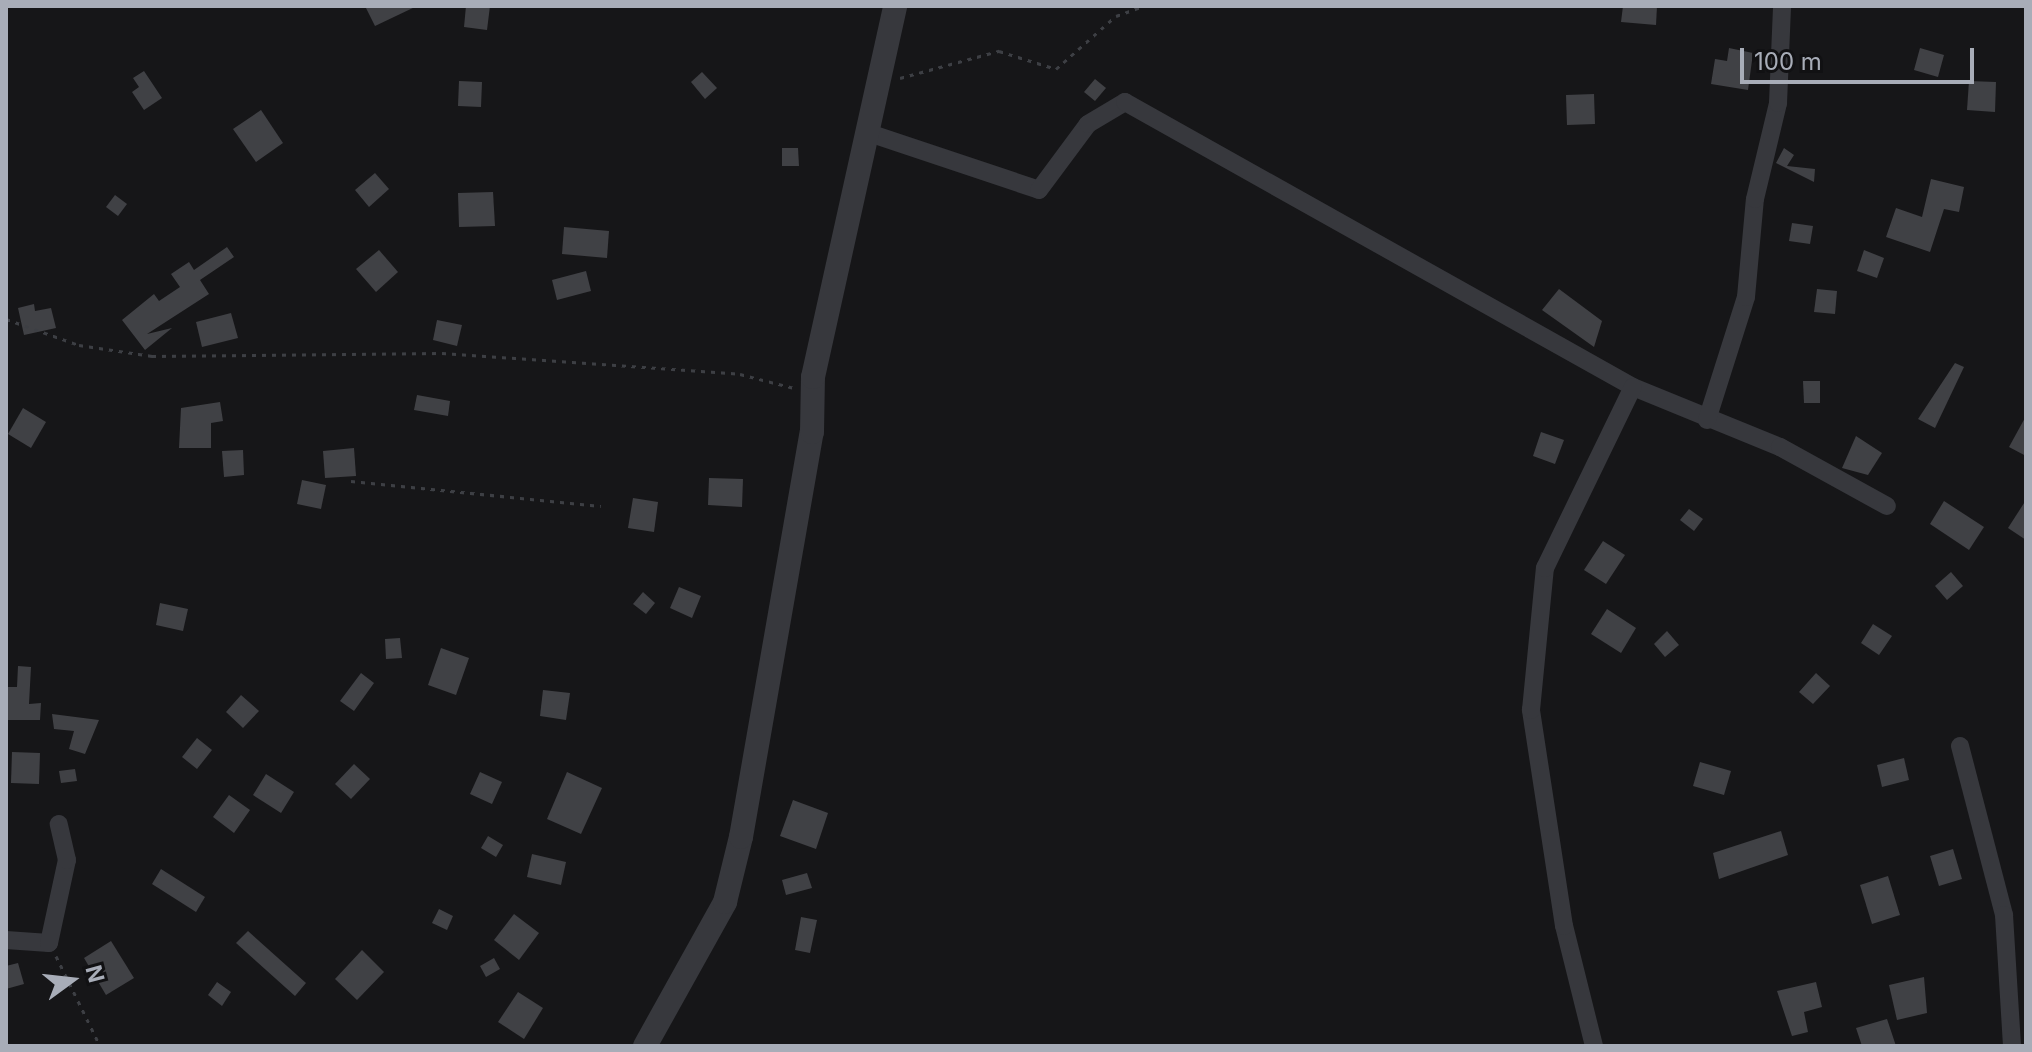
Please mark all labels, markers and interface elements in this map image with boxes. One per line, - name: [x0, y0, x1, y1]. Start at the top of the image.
- scale bar: [1744, 32, 1978, 82]
- text: 100 m: [1754, 47, 1822, 76]
- north arrow: [32, 940, 112, 1020]
- text: N: [80, 962, 110, 985]

